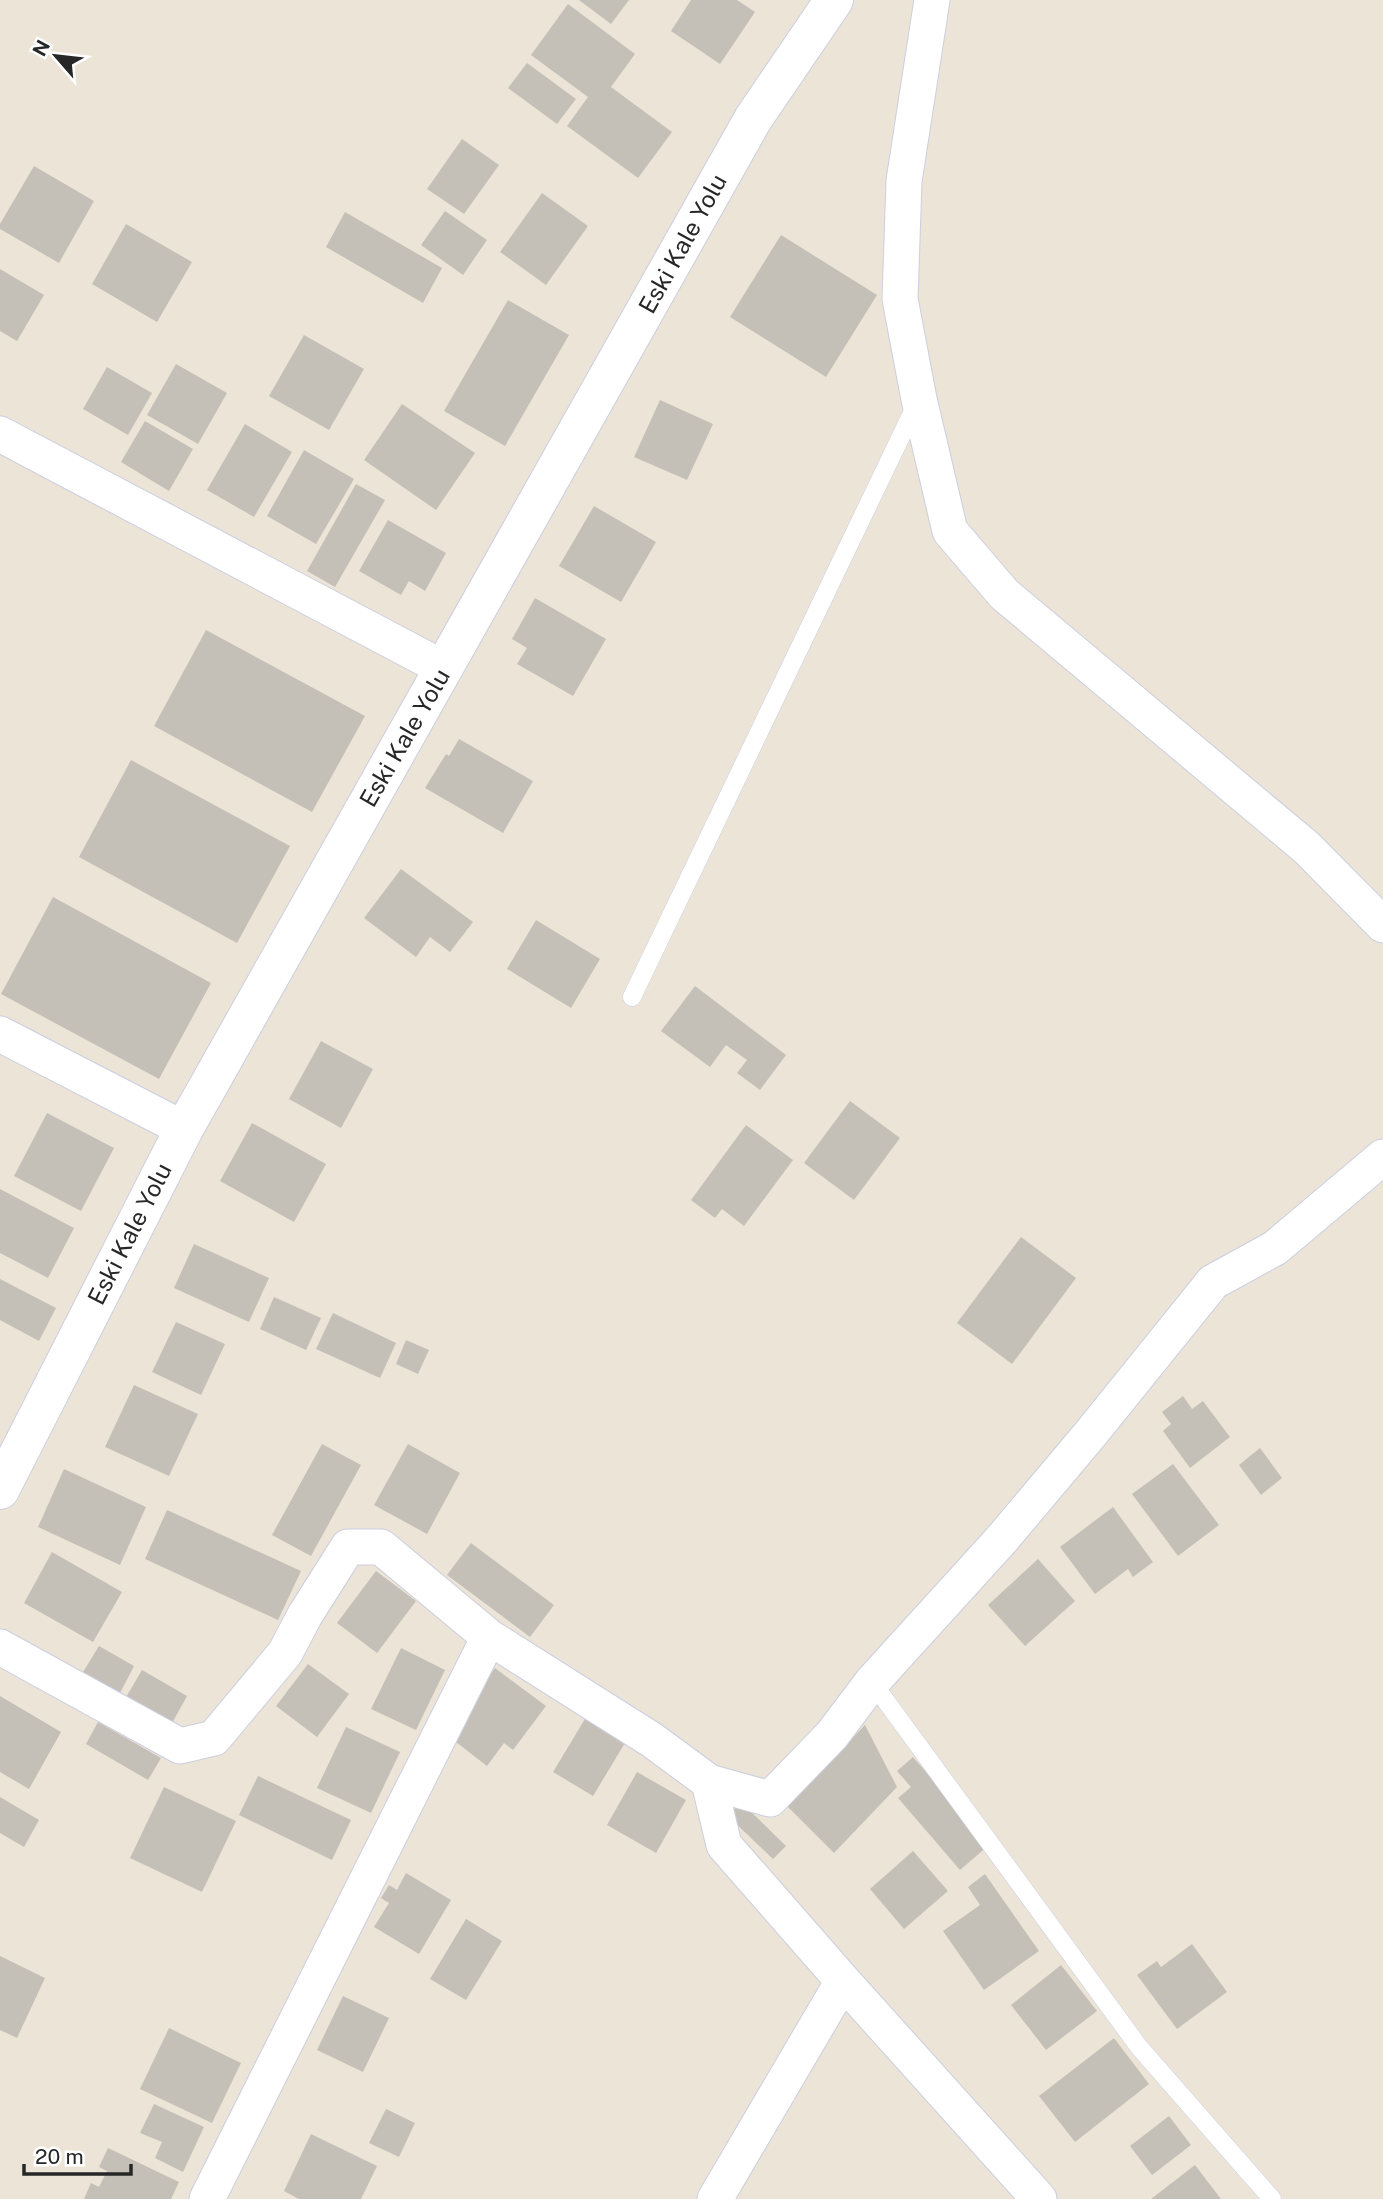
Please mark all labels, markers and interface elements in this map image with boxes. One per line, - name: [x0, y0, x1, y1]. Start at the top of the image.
- north arrow: [21, 21, 91, 91]
- text: N: [28, 36, 54, 60]
- street label: Eski Kale Yolu: [632, 169, 732, 318]
- street label: Eski Kale Yolu: [353, 663, 455, 812]
- street label: Eski Kale Yolu: [81, 1158, 177, 1309]
- scale bar: [24, 2132, 131, 2176]
- text: 20 m: [35, 2144, 84, 2169]

